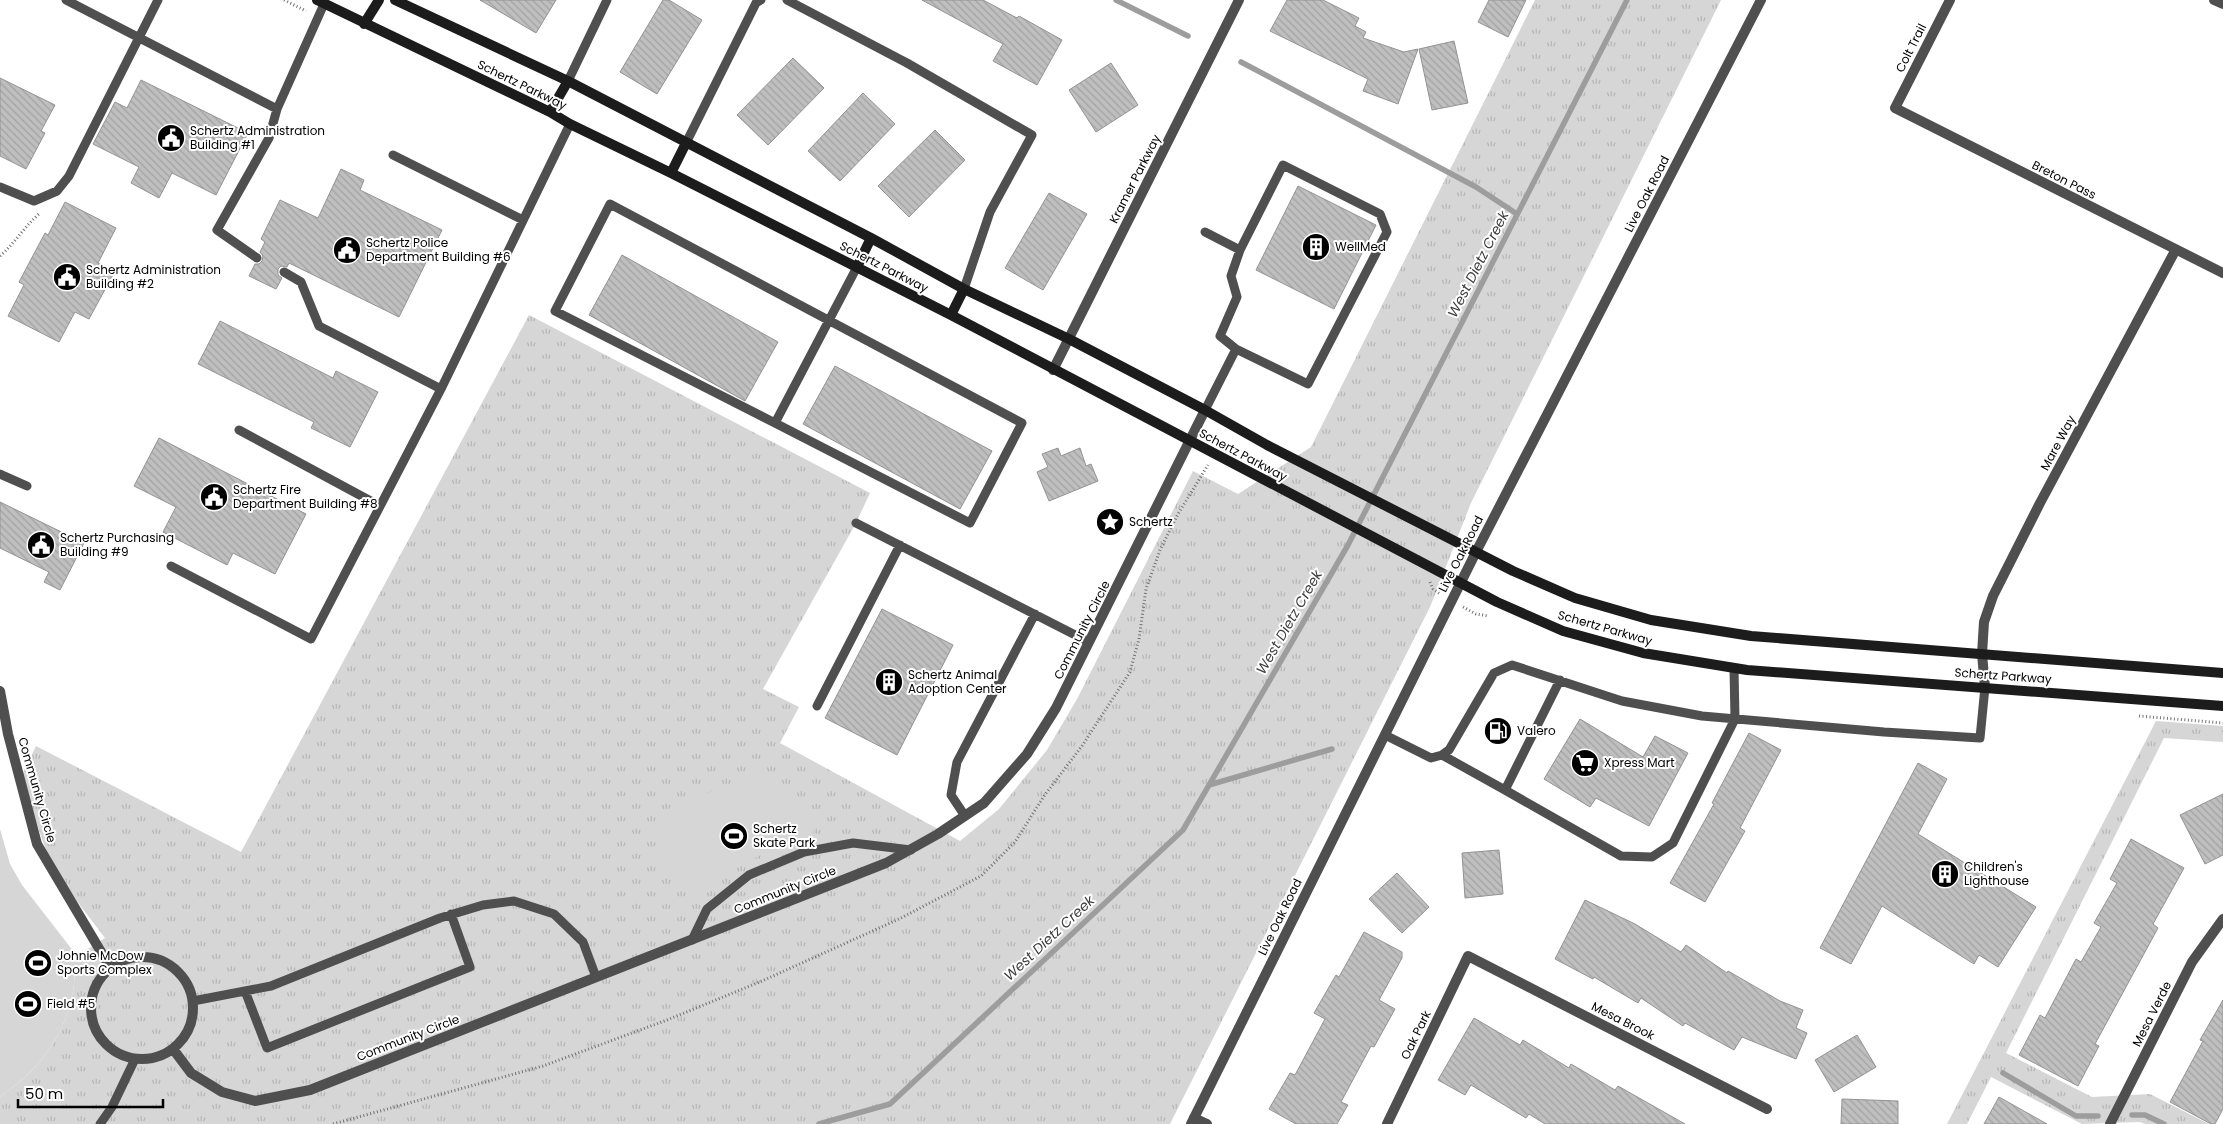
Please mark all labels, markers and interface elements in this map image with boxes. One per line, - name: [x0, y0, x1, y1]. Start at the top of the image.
- street label: Colt Trail: [1891, 21, 1930, 75]
- street label: Schertz Parkway: [475, 56, 570, 114]
- place label: Schertz Administration Building #1: [190, 122, 325, 153]
- public building icon: Schertz Administration Building #1: [156, 123, 186, 153]
- street label: Kramer Parkway: [1105, 131, 1164, 226]
- street label: Live Oak Road: [1620, 153, 1673, 235]
- street label: Breton Pass: [2029, 156, 2099, 203]
- water label: West Dietz Creek: [1442, 207, 1514, 321]
- building icon: WellMed: [1301, 232, 1331, 262]
- place label: Schertz Police Department Building #6: [366, 234, 511, 265]
- public building icon: Schertz Police Department Building #6: [332, 235, 362, 265]
- street label: Schertz Parkway: [837, 237, 932, 296]
- place label: WellMed: [1335, 238, 1386, 255]
- place label: Schertz Administration Building #2: [86, 261, 221, 292]
- public building icon: Schertz Administration Building #2: [52, 262, 82, 292]
- street label: Mare Way: [2036, 412, 2079, 473]
- street label: Schertz Parkway: [1196, 424, 1290, 485]
- place label: Schertz Fire Department Building #8: [233, 481, 378, 512]
- public building icon: Schertz Fire Department Building #8: [199, 482, 229, 512]
- place icon: Schertz: [1095, 507, 1125, 537]
- place label: Schertz: [1129, 513, 1173, 530]
- street label: Live Oak Road: [1434, 513, 1487, 595]
- place label: Schertz Purchasing Building #9: [60, 529, 174, 560]
- public building icon: Schertz Purchasing Building #9: [26, 530, 56, 560]
- water label: West Dietz Creek: [1251, 566, 1327, 678]
- street label: Community Circle: [1049, 577, 1114, 682]
- street label: Schertz Parkway: [1556, 606, 1655, 649]
- street label: Schertz Parkway: [1954, 664, 2052, 687]
- place label: Schertz Animal Adoption Center: [908, 666, 1007, 697]
- building icon: Schertz Animal Adoption Center: [874, 667, 904, 697]
- fuel station icon: Valero: [1483, 716, 1513, 746]
- place label: Valero: [1517, 722, 1556, 739]
- street label: Community Circle: [14, 735, 61, 844]
- supermarket icon: Xpress Mart: [1570, 748, 1600, 778]
- place label: Xpress Mart: [1604, 754, 1675, 771]
- place label: Schertz Skate Park: [753, 820, 816, 851]
- sports icon: Schertz Skate Park: [719, 821, 749, 851]
- place label: Children's Lighthouse: [1964, 858, 2029, 889]
- building icon: Children's Lighthouse: [1930, 859, 1960, 889]
- street label: Community Circle: [731, 861, 838, 918]
- street label: Live Oak Road: [1254, 875, 1306, 958]
- water label: West Dietz Creek: [999, 890, 1099, 985]
- place label: Johnie McDow Sports Complex: [57, 947, 152, 978]
- sports icon: Johnie McDow Sports Complex: [23, 948, 53, 978]
- street label: Mesa Verde: [2128, 978, 2175, 1049]
- sports icon: Field #5: [13, 989, 43, 1019]
- place label: Field #5: [47, 995, 95, 1012]
- street label: Mesa Brook: [1589, 997, 1658, 1044]
- street label: Oak Park: [1396, 1007, 1435, 1062]
- street label: Community Circle: [354, 1010, 462, 1065]
- scale bar: [18, 1076, 162, 1108]
- text: 50 m: [25, 1083, 63, 1104]

